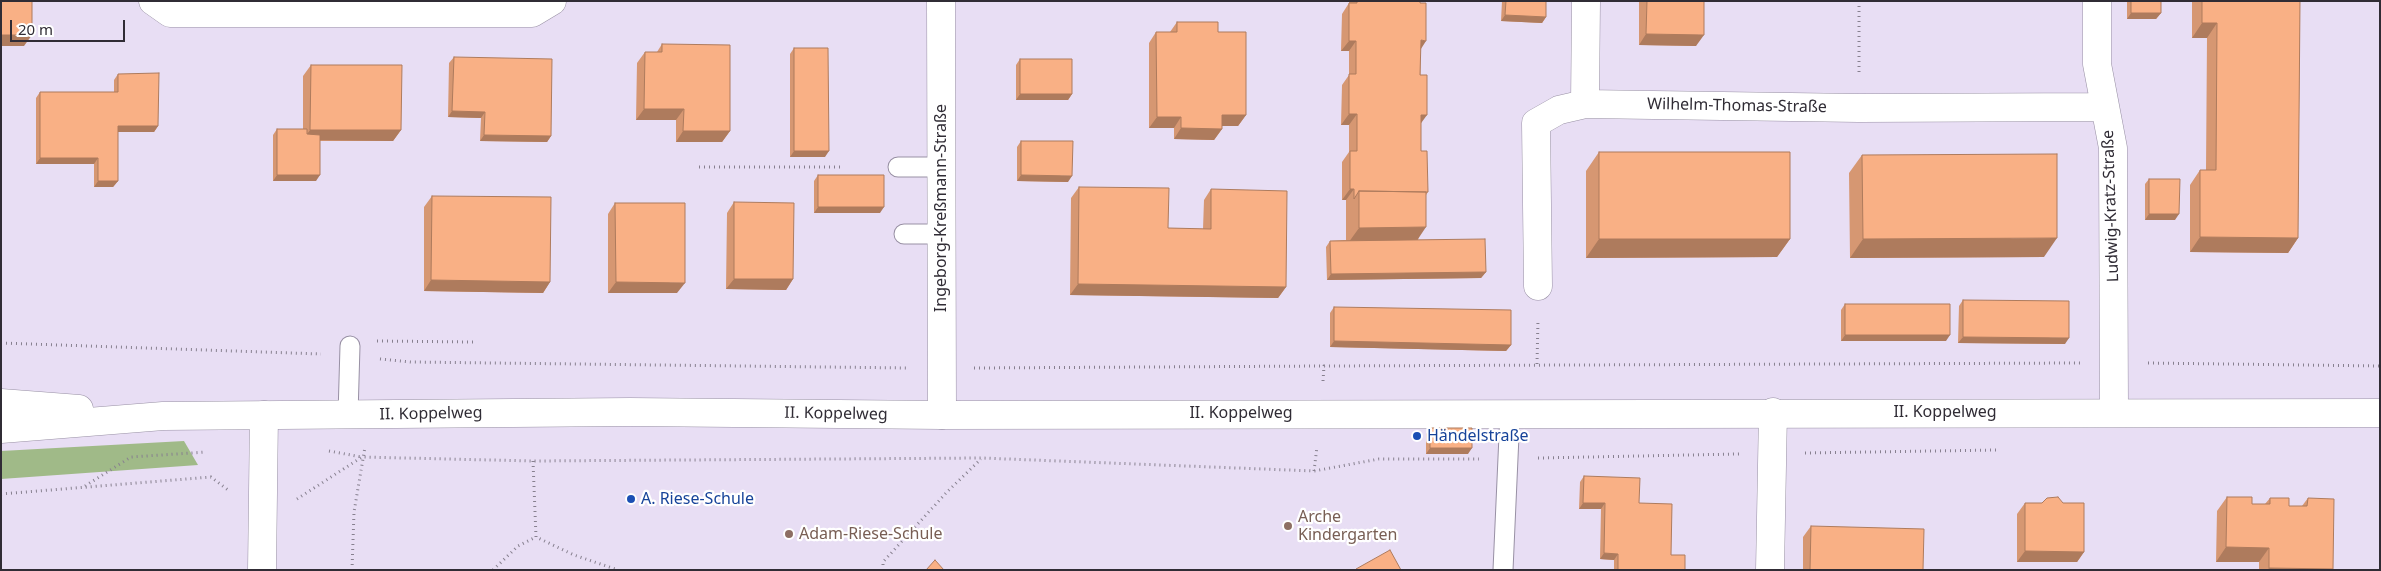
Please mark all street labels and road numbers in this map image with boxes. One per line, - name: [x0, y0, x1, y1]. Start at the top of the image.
- street label: Wilhelm-Thomas-Straße: [1647, 95, 1827, 117]
- street label: Ingeborg-Kreßmann-Straße: [931, 104, 951, 312]
- street label: Ludwig-Kratz-Straße: [2099, 130, 2123, 282]
- street label: II. Koppelweg: [1893, 402, 1997, 422]
- street label: II. Koppelweg: [1189, 403, 1293, 423]
- street label: II. Koppelweg: [379, 404, 483, 424]
- street label: II. Koppelweg: [784, 404, 888, 424]

